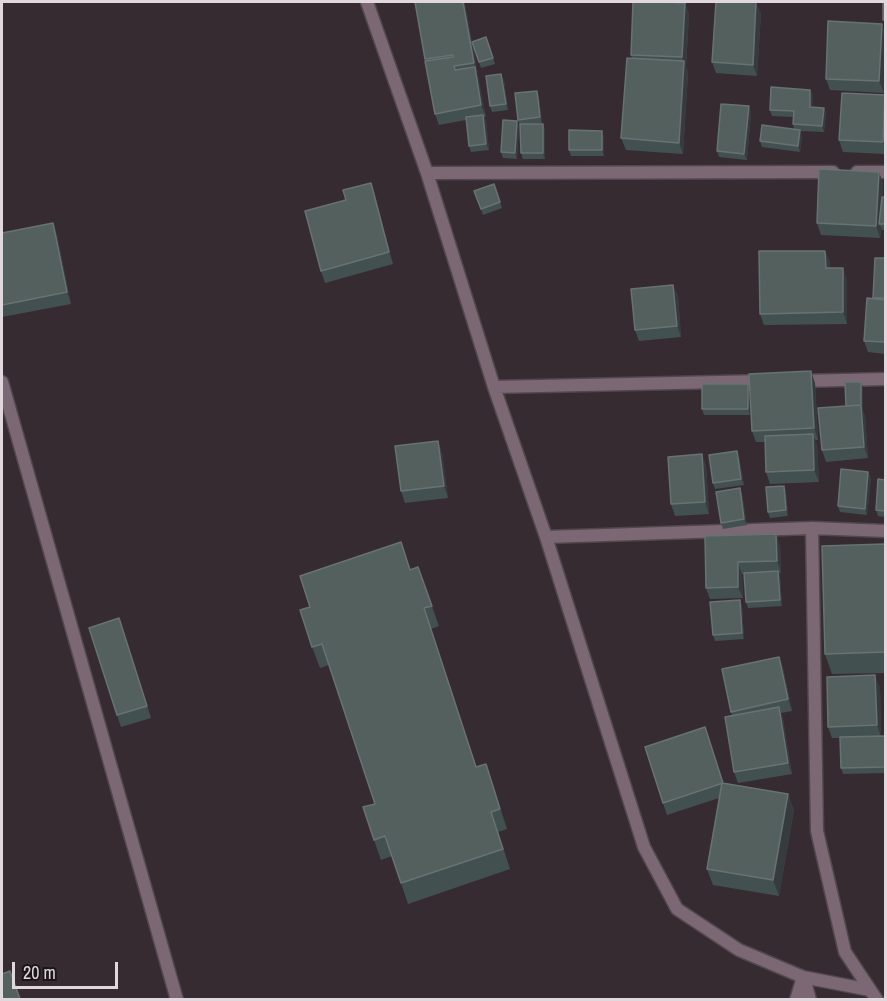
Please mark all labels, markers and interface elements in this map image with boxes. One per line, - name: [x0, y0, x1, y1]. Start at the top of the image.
- scale bar: [15, 950, 122, 988]
- text: 20 m: [23, 960, 56, 985]

